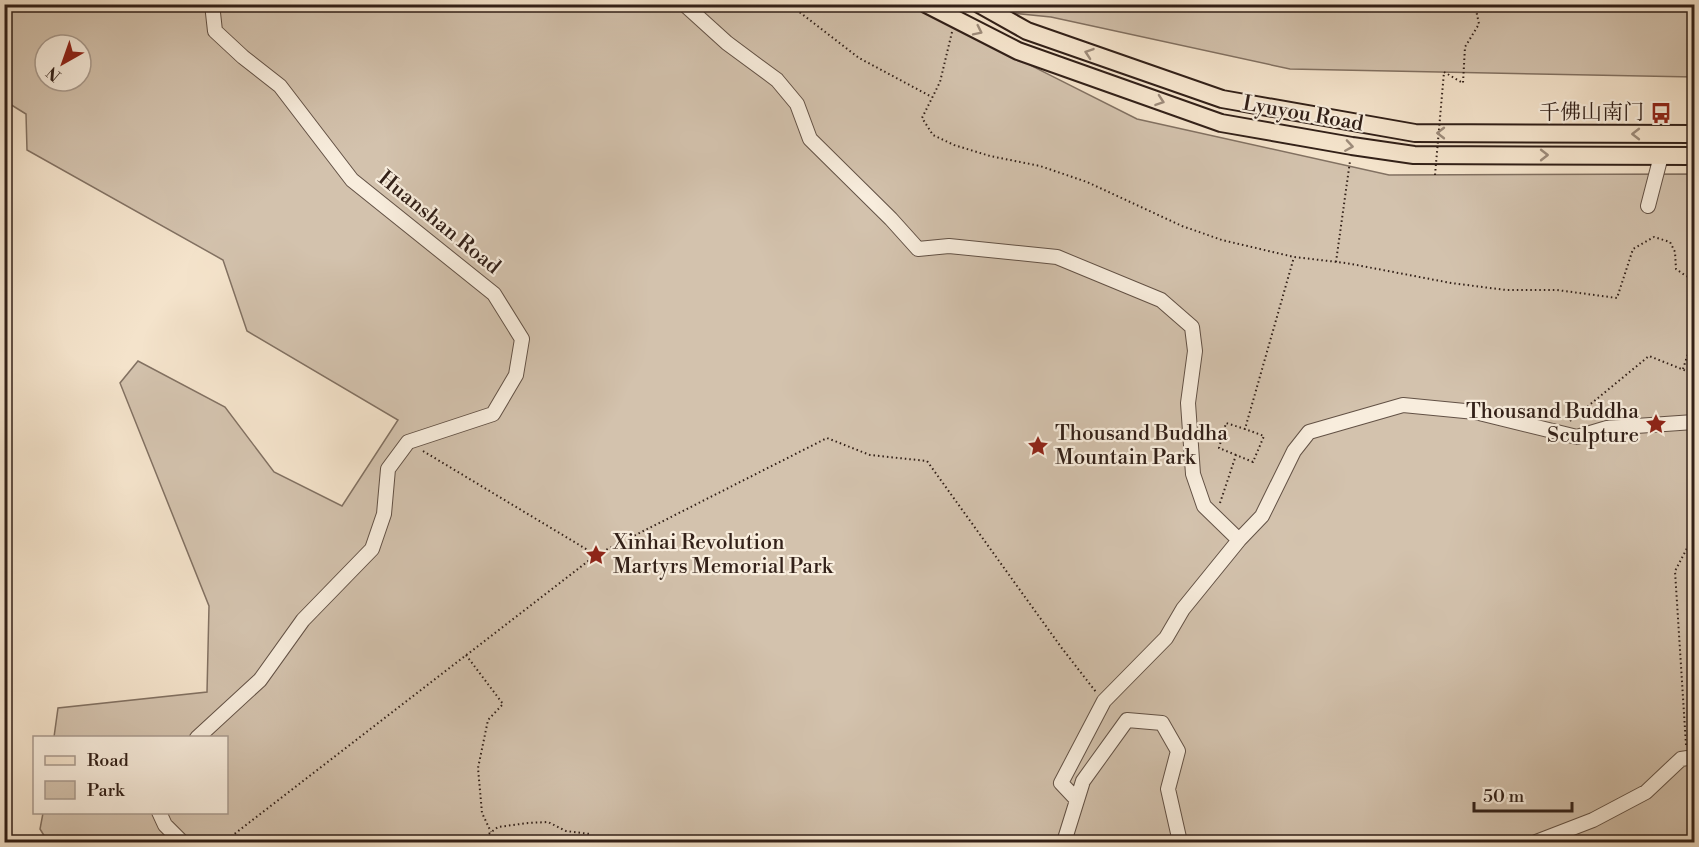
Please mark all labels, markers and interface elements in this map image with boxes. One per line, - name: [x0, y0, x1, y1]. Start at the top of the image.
- one-way arrow: [972, 24, 983, 36]
- north arrow: [33, 33, 93, 93]
- one-way arrow: [1084, 47, 1095, 60]
- text: N: [42, 62, 65, 85]
- street label: Lyuyou Road: [1241, 91, 1365, 137]
- one-way arrow: [1154, 94, 1165, 107]
- place label: 千佛山南门: [1539, 100, 1644, 126]
- bus stop icon: 千佛山南门: [1649, 101, 1673, 125]
- one-way arrow: [1437, 127, 1446, 139]
- one-way arrow: [1632, 128, 1641, 140]
- one-way arrow: [1345, 139, 1354, 151]
- one-way arrow: [1539, 149, 1548, 161]
- street label: Huanshan Road: [373, 166, 505, 280]
- place label: Thousand Buddha Sculpture: [1466, 399, 1639, 449]
- place icon: Thousand Buddha Sculpture: [1644, 412, 1668, 436]
- place label: Thousand Buddha Mountain Park: [1055, 421, 1228, 471]
- place icon: Thousand Buddha Mountain Park: [1026, 434, 1050, 458]
- place label: Xinhai Revolution Martyrs Memorial Park: [612, 530, 834, 580]
- place icon: Xinhai Revolution Martyrs Memorial Park: [584, 543, 608, 567]
- legend: [33, 736, 228, 814]
- text: Road: [87, 749, 130, 772]
- scale bar: [1474, 775, 1572, 813]
- text: Park: [87, 779, 126, 802]
- text: 50 m: [1483, 785, 1525, 808]

